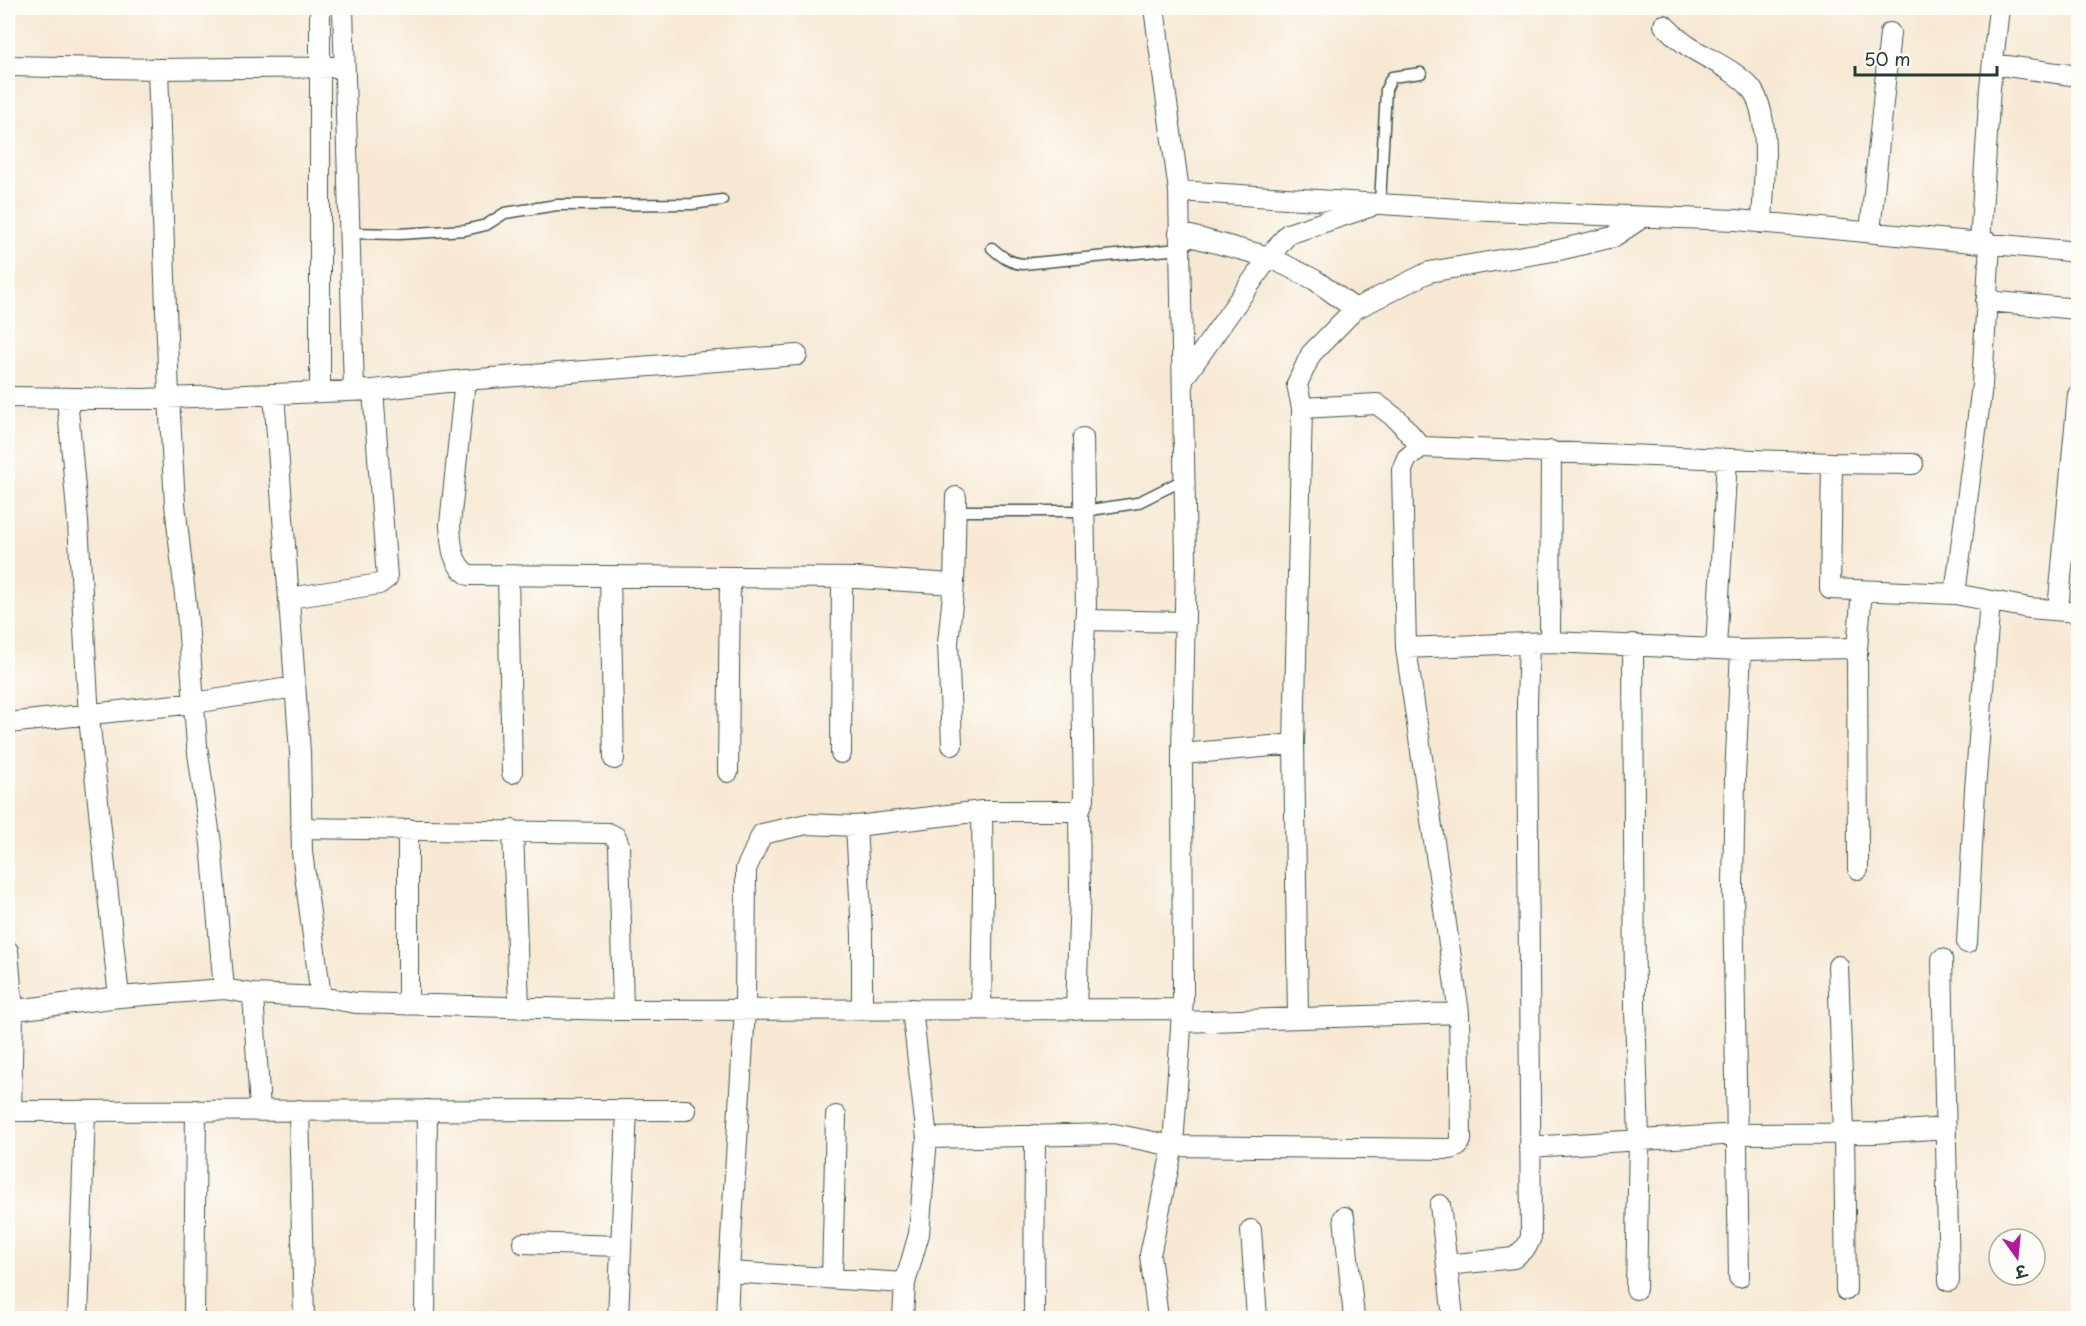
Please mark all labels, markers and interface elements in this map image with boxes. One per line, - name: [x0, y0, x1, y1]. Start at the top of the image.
- scale bar: [1855, 39, 1998, 77]
- text: 50 m: [1864, 45, 1911, 72]
- north arrow: [1987, 1227, 2047, 1287]
- text: उ: [2012, 1259, 2031, 1286]

